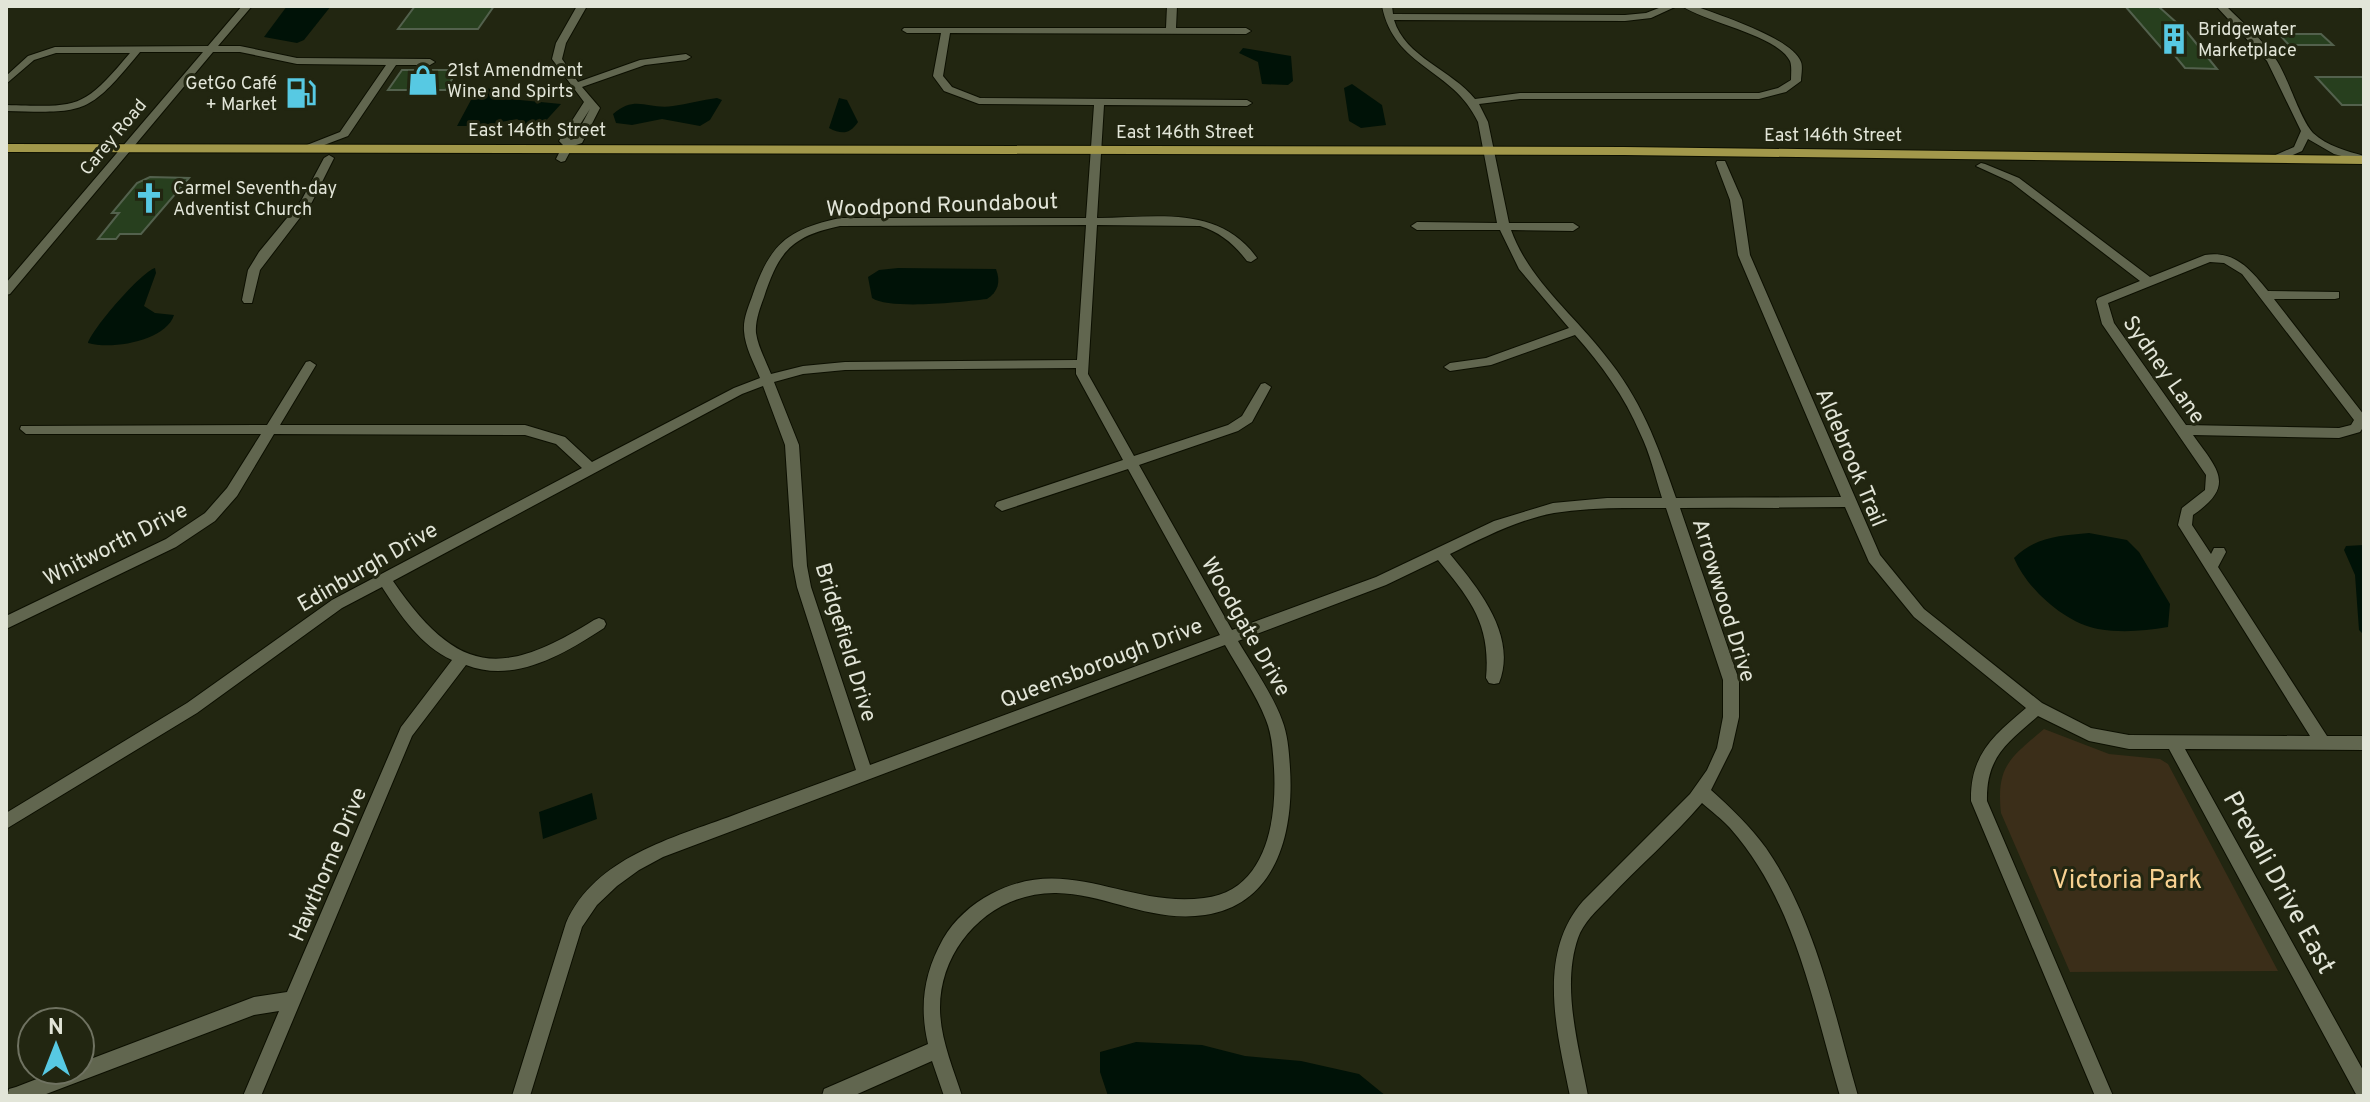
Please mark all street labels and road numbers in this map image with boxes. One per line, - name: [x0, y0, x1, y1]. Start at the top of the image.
- street label: Carey Road: [76, 95, 153, 181]
- street label: East 146th Street: [468, 120, 606, 143]
- street label: East 146th Street: [1116, 122, 1254, 145]
- street label: East 146th Street: [1764, 125, 1902, 148]
- street label: Woodpond Roundabout: [826, 189, 1059, 224]
- street label: Sydney Lane: [2116, 311, 2210, 430]
- street label: Aldebrook Trail: [1808, 385, 1891, 531]
- street label: Whitworth Drive: [39, 497, 193, 593]
- street label: Arrowwood Drive: [1685, 516, 1760, 686]
- street label: Edinburgh Drive: [293, 517, 443, 619]
- street label: Woodgate Drive: [1194, 553, 1296, 702]
- street label: Bridgefield Drive: [808, 560, 882, 725]
- street label: Queensborough Drive: [997, 613, 1207, 715]
- street label: Hawthorne Drive: [285, 784, 374, 946]
- street label: Prevali Drive East: [2214, 786, 2342, 980]

